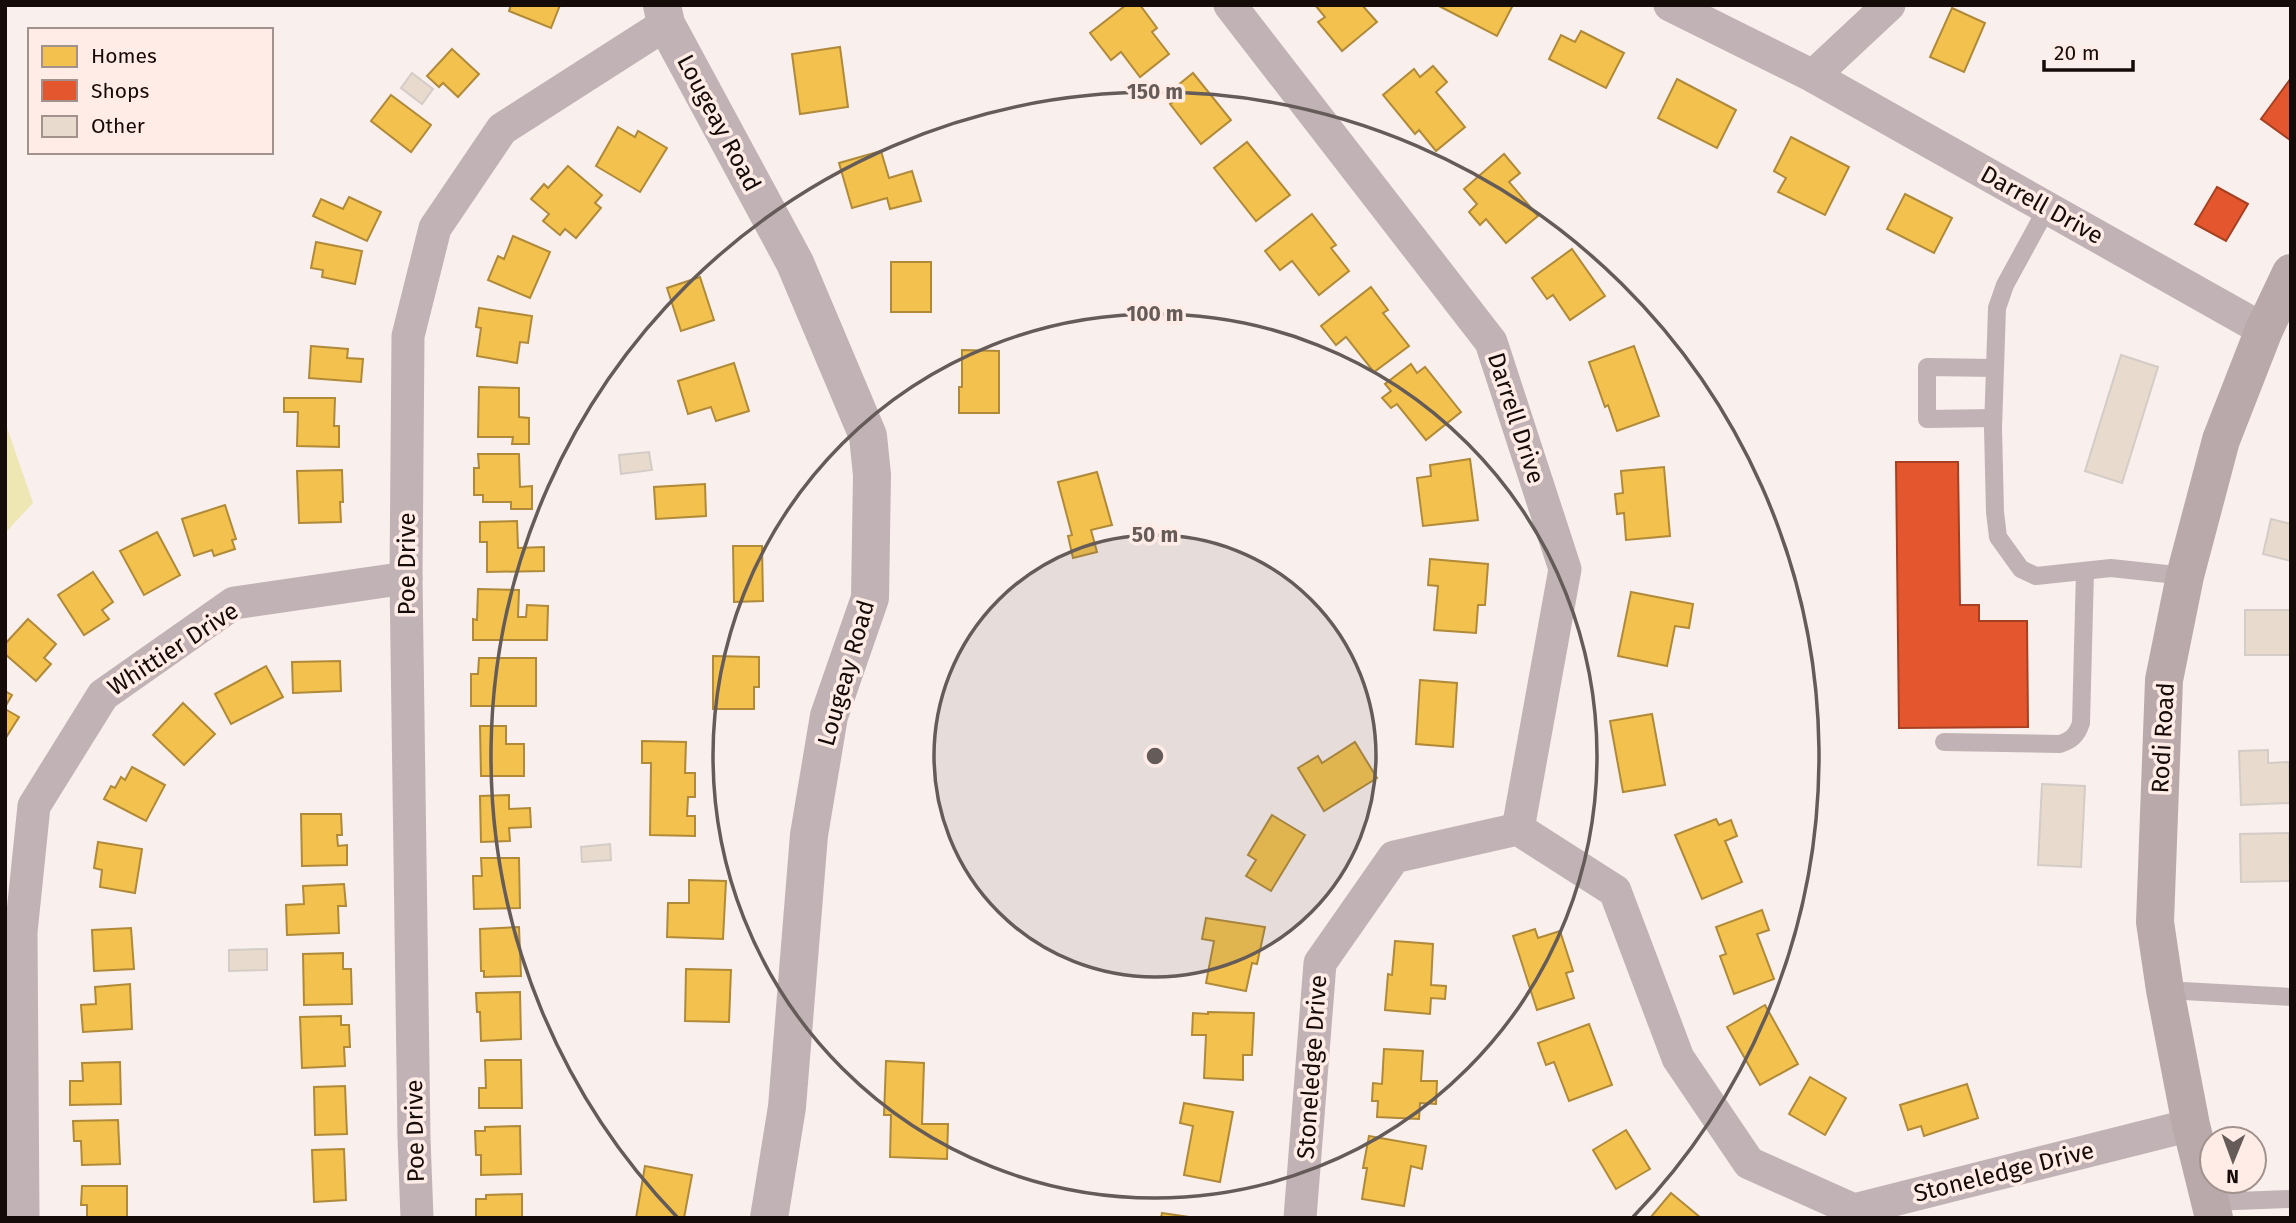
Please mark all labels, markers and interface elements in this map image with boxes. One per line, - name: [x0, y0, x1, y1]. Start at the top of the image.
- legend: [28, 28, 273, 154]
- scale bar: [2044, 28, 2133, 72]
- text: 20 m: [2054, 40, 2100, 66]
- text: Homes: [91, 43, 157, 69]
- street label: Lougeay Road: [671, 50, 767, 196]
- text: Shops: [91, 78, 149, 104]
- text: 150 m: [1127, 79, 1183, 105]
- text: Other: [91, 113, 145, 139]
- street label: Darrell Drive: [1976, 160, 2108, 250]
- text: 100 m: [1126, 301, 1184, 327]
- street label: Darrell Drive: [1482, 349, 1550, 487]
- street label: Poe Drive: [393, 513, 421, 615]
- text: 50 m: [1132, 522, 1178, 548]
- street label: Whittier Drive: [103, 596, 243, 702]
- street label: Lougeay Road: [812, 597, 880, 749]
- street label: Rodi Road: [2146, 682, 2180, 794]
- centre of rings: [1143, 744, 1167, 768]
- street label: Stoneledge Drive: [1292, 974, 1332, 1160]
- street label: Poe Drive: [400, 1079, 430, 1183]
- north arrow: [2198, 1125, 2268, 1195]
- street label: Stoneledge Drive: [1911, 1136, 2097, 1208]
- text: N: [2226, 1165, 2239, 1188]

